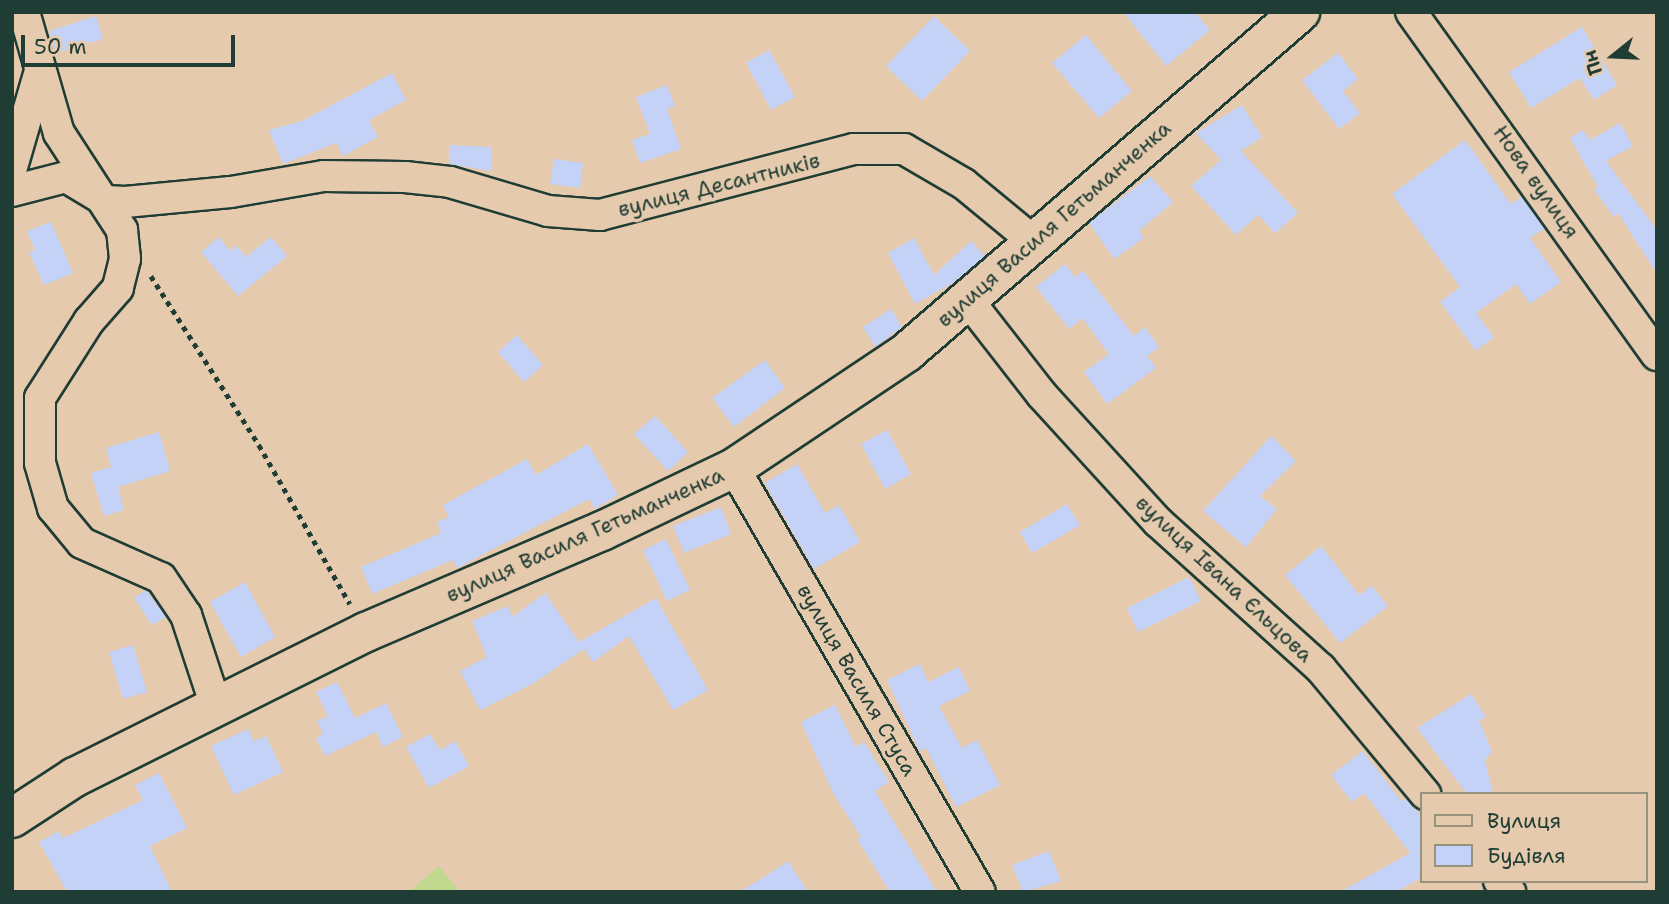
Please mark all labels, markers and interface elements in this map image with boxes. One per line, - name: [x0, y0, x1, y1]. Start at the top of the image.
- scale bar: [24, 21, 238, 65]
- north arrow: [1578, 21, 1648, 91]
- text: 50 m: [34, 33, 87, 61]
- text: Пн: [1577, 47, 1608, 78]
- street label: вулиця Василя Гетьманченка: [932, 116, 1176, 332]
- street label: Нова вулиця: [1488, 121, 1584, 243]
- street label: вулиця Десантників: [615, 148, 823, 222]
- street label: вулиця Василя Гетьманченка: [442, 462, 728, 608]
- street label: вулиця Івана Єльцова: [1130, 490, 1318, 668]
- street label: вулиця Василя Стуса: [792, 580, 922, 780]
- legend: [1420, 792, 1648, 883]
- text: Вулиця: [1487, 807, 1561, 835]
- text: Будівля: [1487, 842, 1566, 870]

